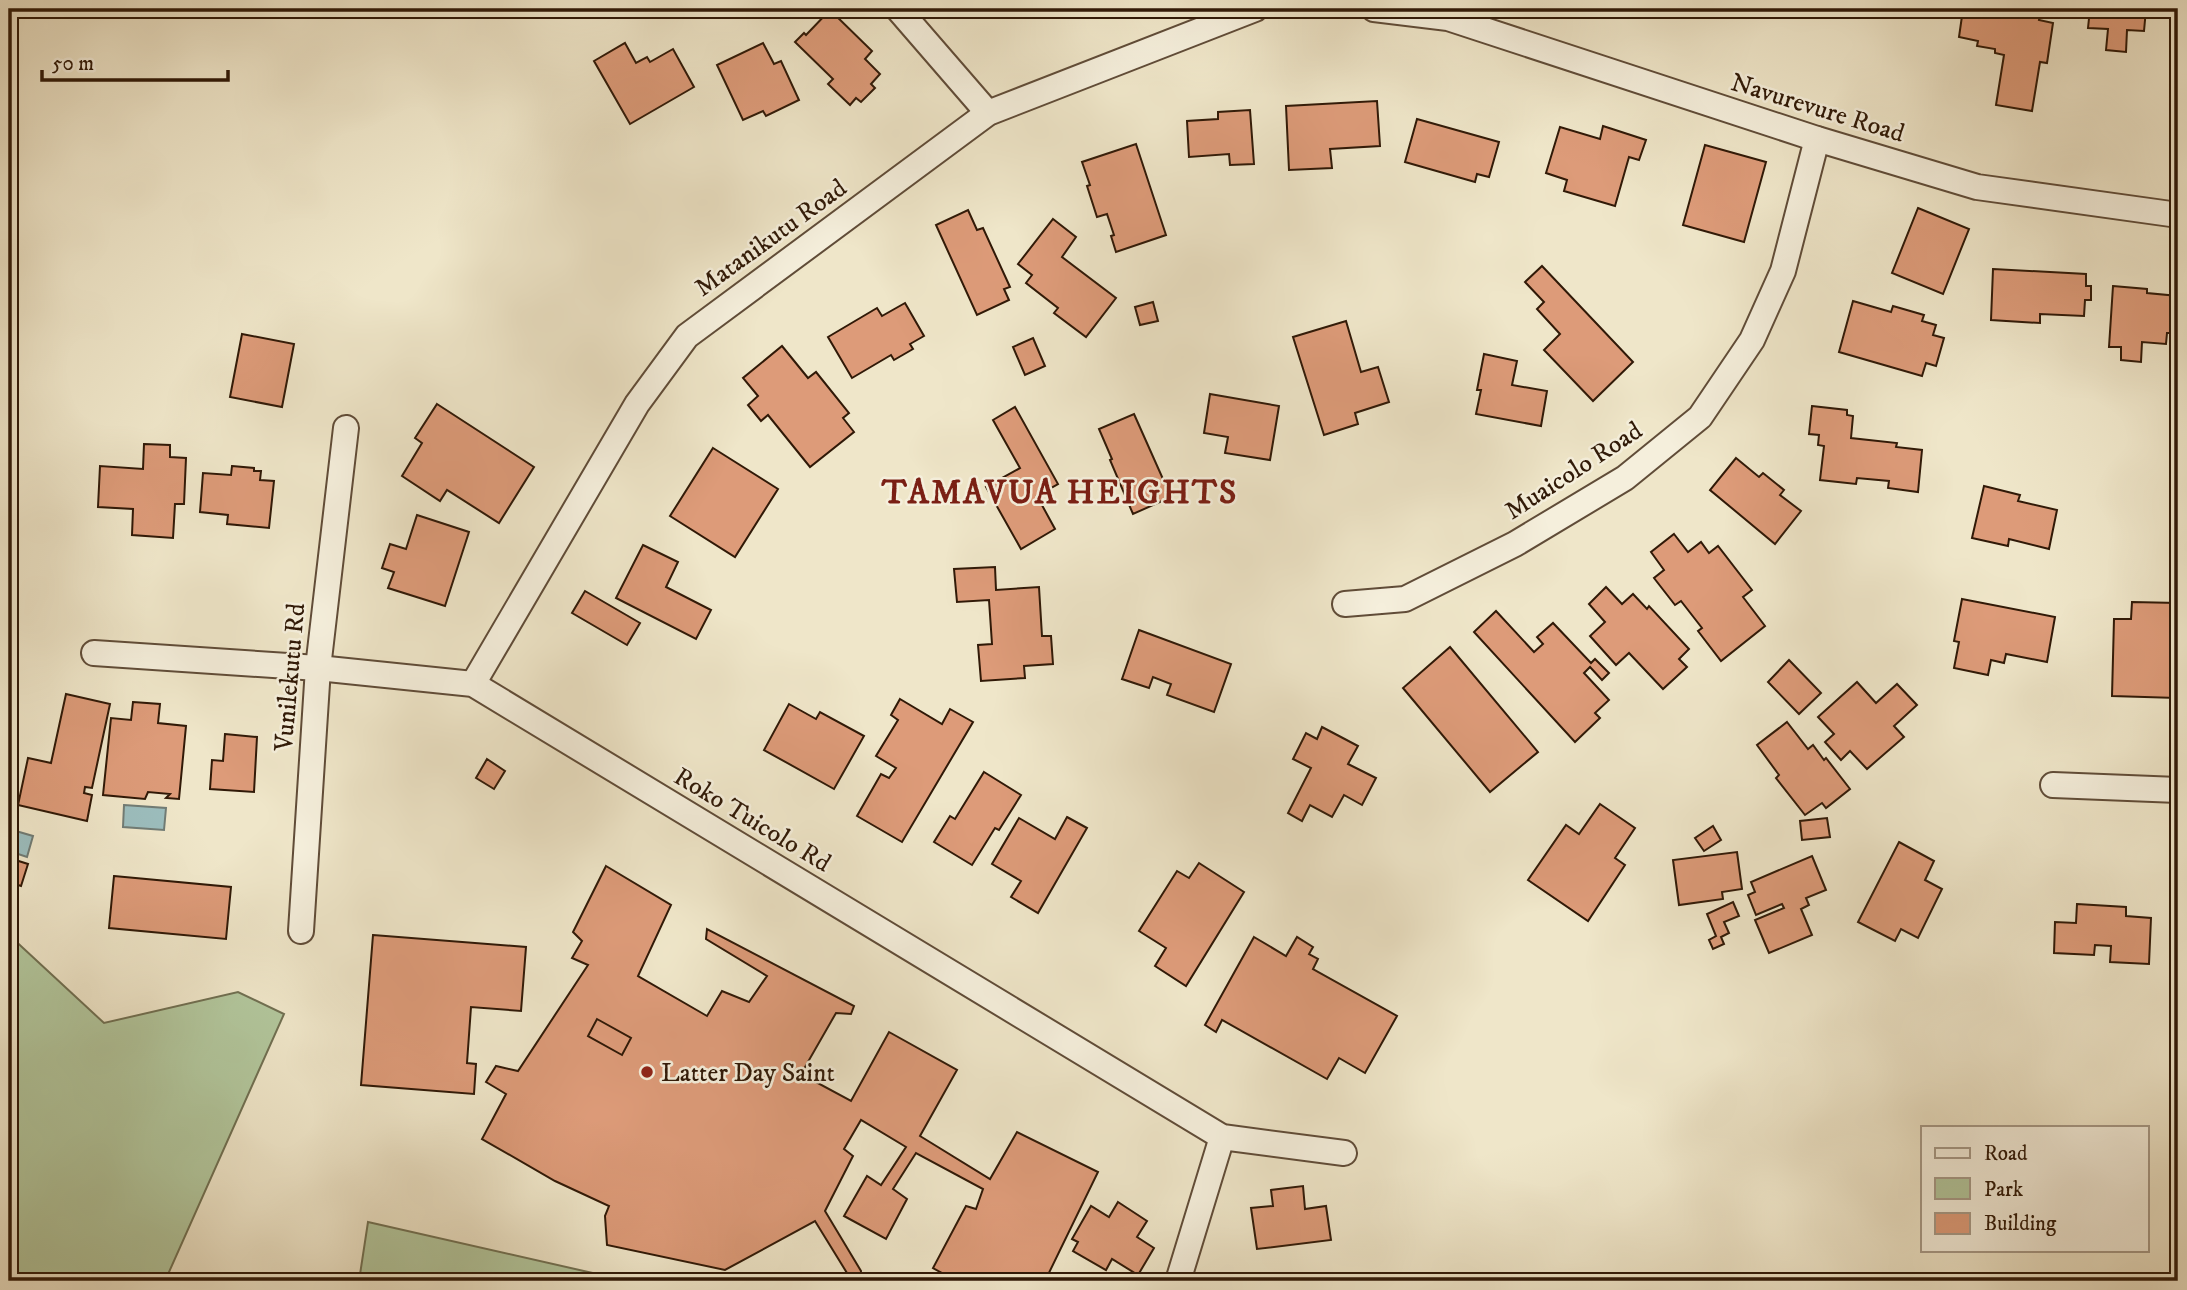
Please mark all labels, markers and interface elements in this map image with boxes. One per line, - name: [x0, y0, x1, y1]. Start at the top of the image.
- scale bar: [42, 38, 228, 82]
- text: 50 m: [52, 51, 94, 77]
- street label: Navurevure Road: [1727, 66, 1908, 151]
- street label: Matanikutu Road: [688, 172, 853, 304]
- street label: Muaicolo Road: [1499, 415, 1649, 528]
- district label: TAMAVUA HEIGHTS: [881, 473, 1238, 514]
- street label: Vunilekutu Rd: [267, 602, 313, 754]
- street label: Roko Tuicolo Rd: [668, 760, 837, 880]
- place label: Latter Day Saint: [661, 1057, 835, 1090]
- marker: Latter Day Saint: [639, 1064, 655, 1080]
- legend: [1921, 1126, 2148, 1252]
- text: Road: [1984, 1141, 2028, 1167]
- text: Park: [1984, 1177, 2024, 1203]
- text: Building: [1984, 1211, 2057, 1237]

